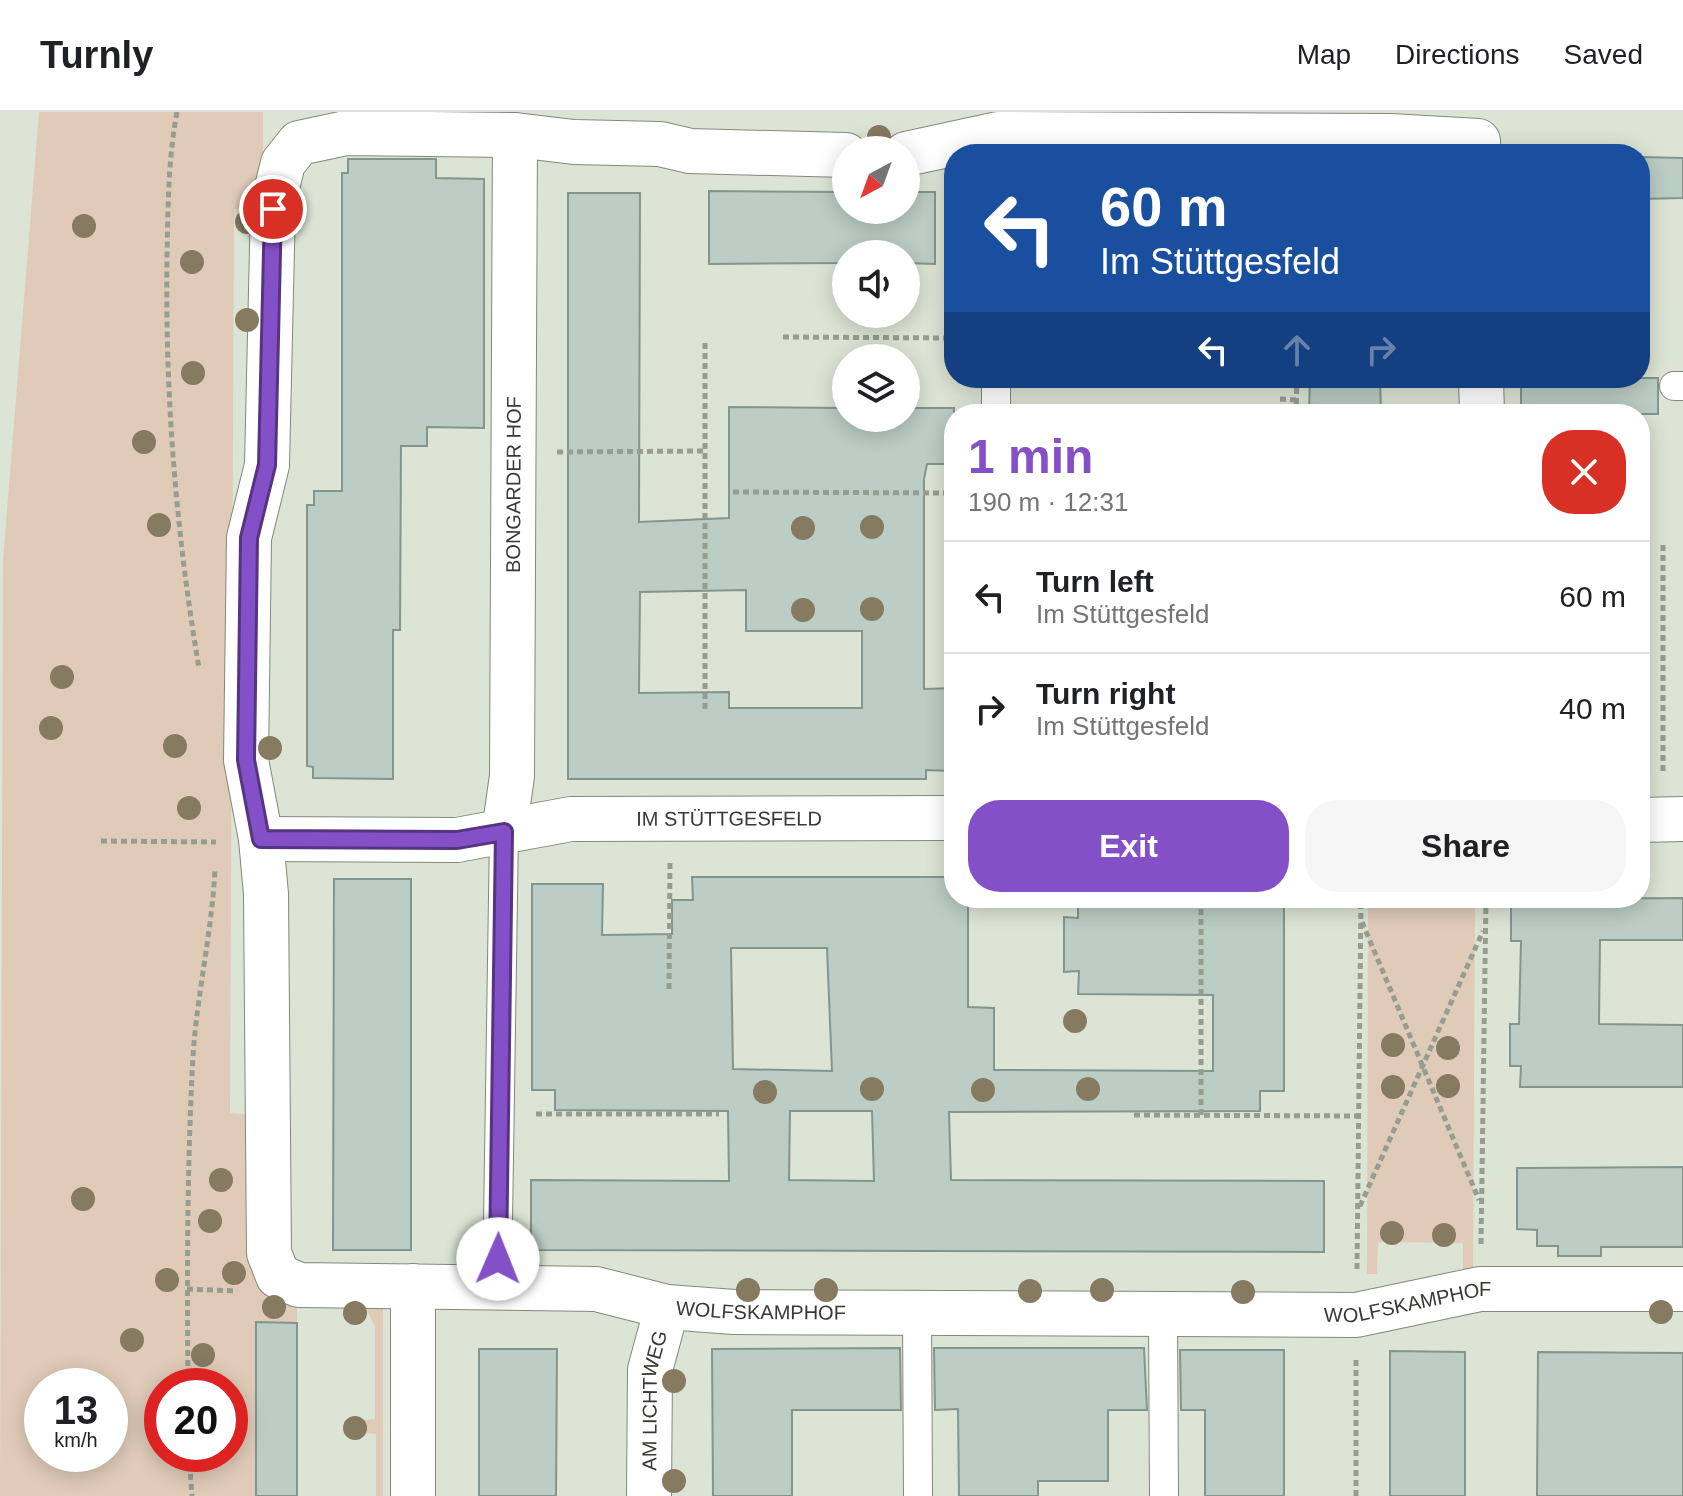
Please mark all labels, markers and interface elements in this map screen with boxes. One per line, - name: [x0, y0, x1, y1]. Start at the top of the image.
- text: Turnly: [40, 34, 153, 76]
- text: Map: [1297, 39, 1351, 70]
- text: Directions: [1395, 39, 1520, 70]
- text: Saved: [1564, 39, 1643, 70]
- north arrow: [832, 136, 920, 224]
- map controls: [832, 136, 920, 432]
- pin: [239, 175, 307, 243]
- text: 60 m: [1100, 175, 1228, 238]
- icon: left: [968, 176, 1072, 280]
- icon: arrive: [251, 187, 295, 231]
- button: sound: [832, 240, 920, 328]
- text: Im Stüttgesfeld: [1100, 241, 1340, 282]
- icon: left: [1191, 328, 1235, 372]
- icon: ahead: [1275, 328, 1319, 372]
- icon: right: [1359, 328, 1403, 372]
- button: layers: [832, 344, 920, 432]
- street label: BONGARDER HOF: [502, 396, 525, 573]
- text: 1 min: [968, 430, 1093, 483]
- button: close: [1542, 430, 1626, 514]
- text: 190 m · 12:31: [968, 487, 1128, 517]
- text: Turn left: [1036, 565, 1154, 598]
- icon: left: [968, 575, 1012, 619]
- text: 60 m: [1559, 580, 1626, 613]
- text: Im Stüttgesfeld: [1036, 599, 1209, 629]
- text: Turn right: [1036, 677, 1175, 710]
- icon: right: [968, 687, 1012, 731]
- text: 40 m: [1559, 692, 1626, 725]
- text: Im Stüttgesfeld: [1036, 711, 1209, 741]
- button: Exit: [968, 800, 1289, 892]
- button: Share: [1305, 800, 1626, 892]
- street label: IM STÜTTGESFELD: [636, 807, 822, 830]
- position arrow: [456, 1217, 540, 1301]
- street label: WOLFSKAMPHOF: [1324, 1278, 1491, 1326]
- street label: WOLFSKAMPHOF: [675, 1297, 846, 1324]
- street label: AM LICHTWEG: [638, 1328, 671, 1471]
- speed limit sign: 20: [144, 1368, 248, 1472]
- text: 13: [54, 1388, 98, 1432]
- text: km/h: [54, 1429, 98, 1451]

